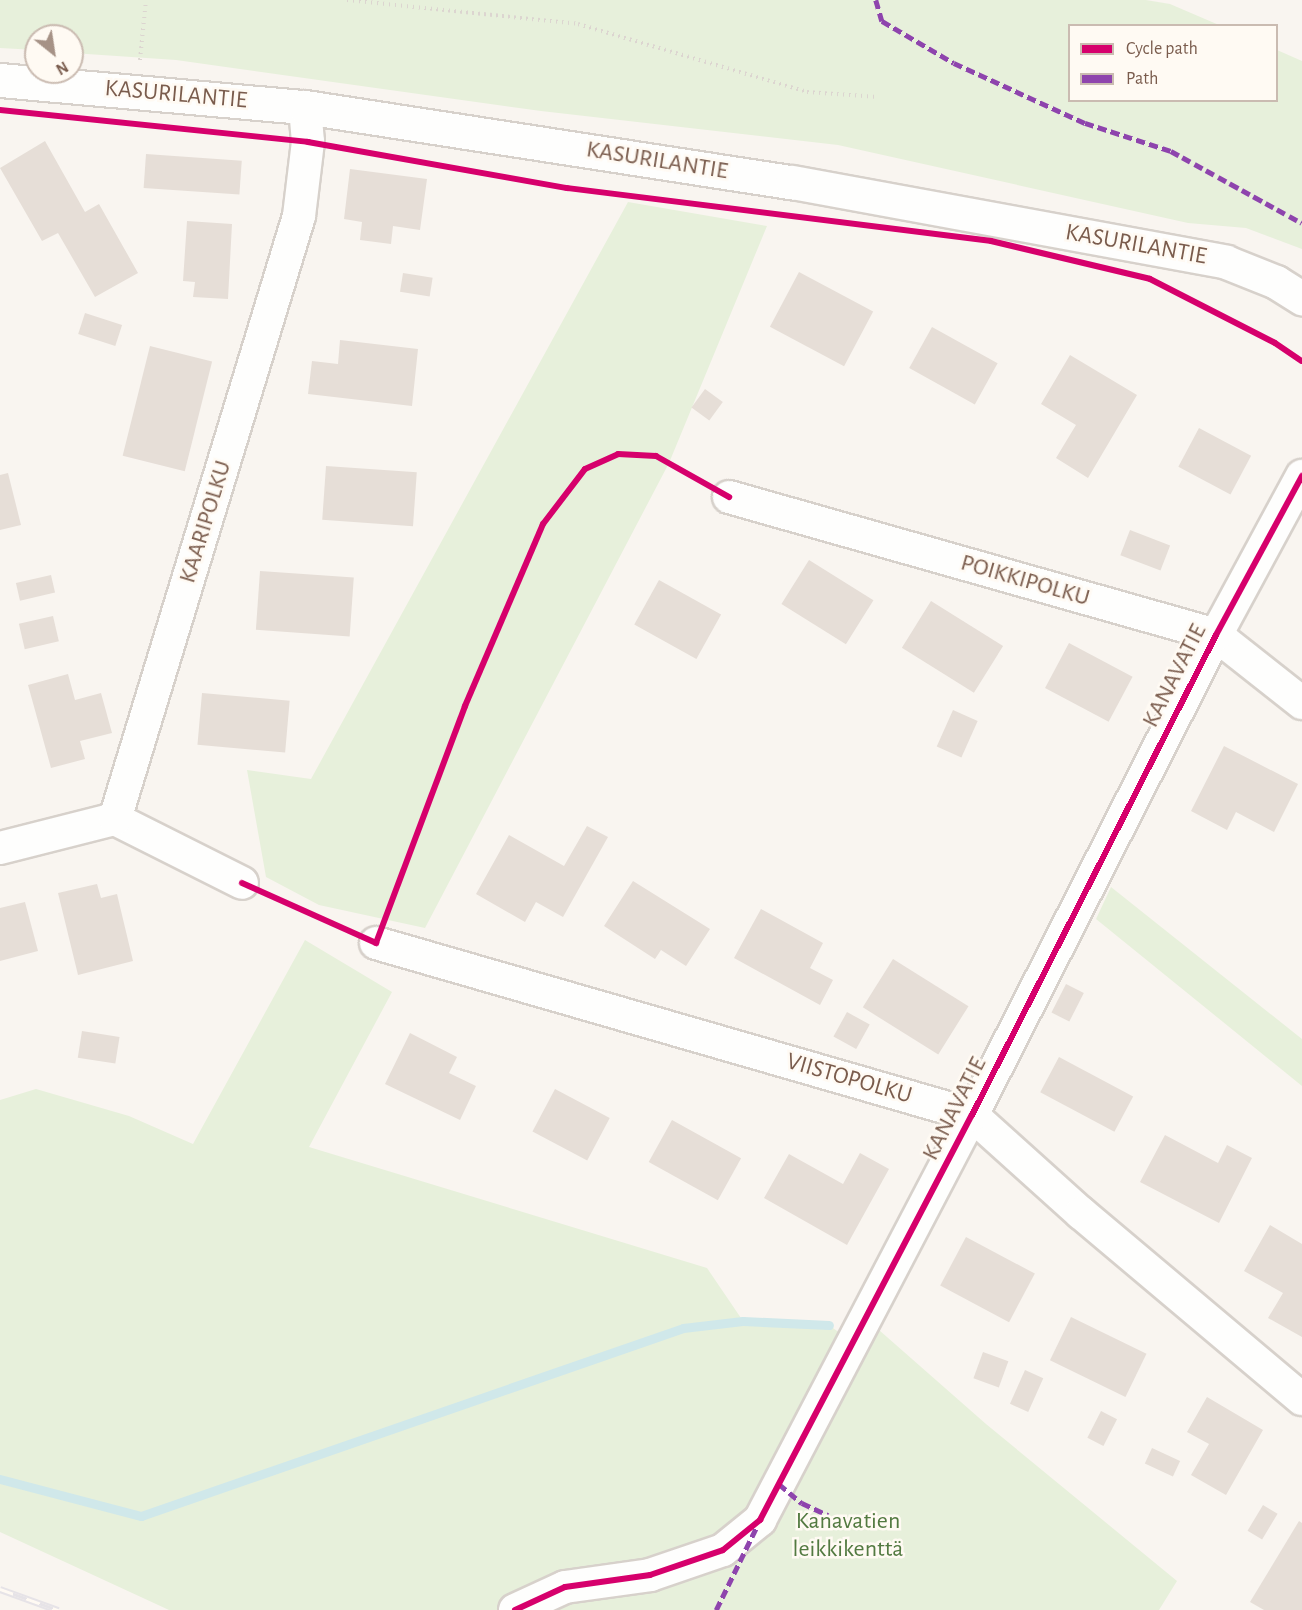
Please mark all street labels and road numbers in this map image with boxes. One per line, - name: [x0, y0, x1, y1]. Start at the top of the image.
- street label: KASURILANTIE: [104, 74, 248, 116]
- street label: KASURILANTIE: [584, 136, 730, 186]
- street label: KASURILANTIE: [1063, 218, 1209, 272]
- street label: KAARIPOLKU: [174, 457, 238, 587]
- street label: POIKKIPOLKU: [957, 549, 1093, 613]
- street label: KANAVATIE: [1137, 620, 1213, 732]
- street label: VIISTOPOLKU: [783, 1047, 915, 1111]
- street label: KANAVATIE: [917, 1053, 993, 1165]

